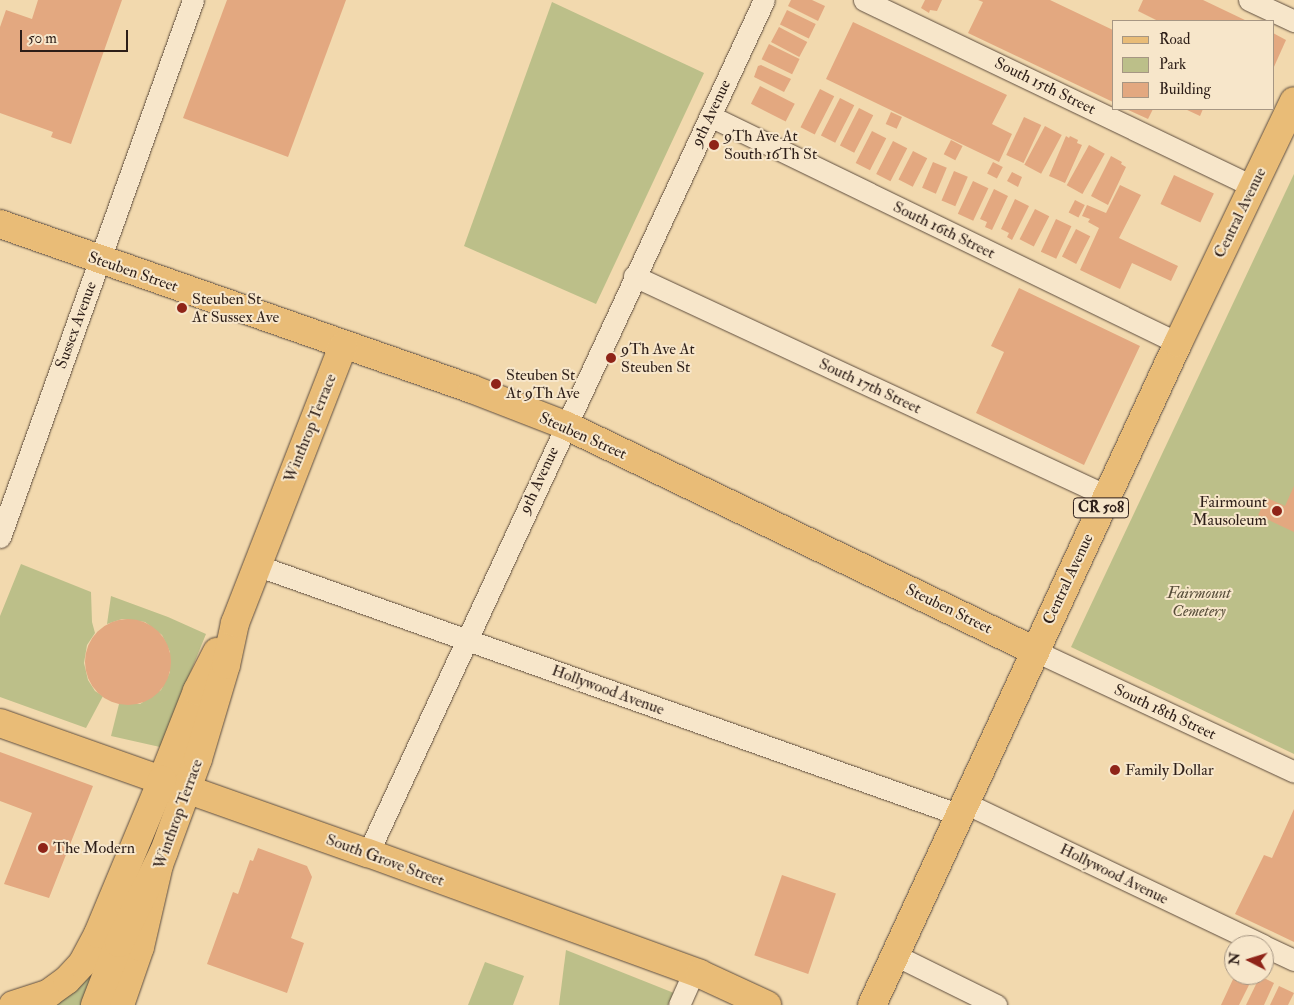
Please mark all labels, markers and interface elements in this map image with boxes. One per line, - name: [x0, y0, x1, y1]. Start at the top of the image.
- scale bar: [22, 20, 130, 52]
- legend: [1112, 20, 1274, 110]
- text: 50 m: [28, 29, 57, 48]
- text: Road: [1159, 30, 1190, 49]
- street label: South 15th Street: [991, 53, 1099, 119]
- text: Park: [1159, 55, 1186, 74]
- street label: 9th Avenue: [687, 77, 735, 149]
- text: Building: [1159, 80, 1211, 99]
- place label: 9Th Ave At South 16Th St: [724, 126, 817, 164]
- marker: 9Th Ave At South 16Th St: [708, 139, 720, 151]
- street label: Central Avenue: [1210, 165, 1270, 261]
- street label: South 16th Street: [890, 197, 998, 263]
- street label: Steuben Street: [86, 248, 180, 296]
- street label: Sussex Avenue: [51, 279, 101, 371]
- place label: Steuben St At Sussex Ave: [192, 289, 279, 327]
- marker: Steuben St At Sussex Ave: [176, 302, 188, 314]
- place label: 9Th Ave At Steuben St: [621, 339, 695, 377]
- marker: 9Th Ave At Steuben St: [605, 352, 617, 364]
- street label: South 17th Street: [816, 354, 924, 418]
- place label: Steuben St At 9Th Ave: [506, 365, 580, 403]
- street label: Winthrop Terrace: [279, 371, 341, 485]
- marker: Steuben St At 9Th Ave: [490, 378, 502, 390]
- street label: Steuben Street: [536, 408, 630, 464]
- street label: 9th Avenue: [515, 444, 563, 516]
- place label: Fairmount Mausoleum: [1192, 492, 1267, 530]
- road number: CR 508: [1072, 496, 1130, 520]
- marker: Fairmount Mausoleum: [1271, 505, 1283, 517]
- street label: Central Avenue: [1039, 530, 1097, 628]
- street label: Steuben Street: [903, 580, 995, 638]
- park label: Fairmount Cemetery: [1167, 583, 1231, 621]
- street label: Hollywood Avenue: [549, 661, 667, 719]
- street label: South 18th Street: [1111, 680, 1219, 744]
- street label: Winthrop Terrace: [149, 756, 207, 872]
- place label: Family Dollar: [1125, 760, 1214, 780]
- marker: Family Dollar: [1109, 764, 1121, 776]
- street label: South Grove Street: [323, 830, 447, 890]
- place label: The Modern: [53, 838, 135, 858]
- street label: Hollywood Avenue: [1057, 839, 1171, 909]
- marker: The Modern: [37, 842, 49, 854]
- north arrow: [1224, 935, 1274, 985]
- text: N: [1226, 952, 1244, 966]

